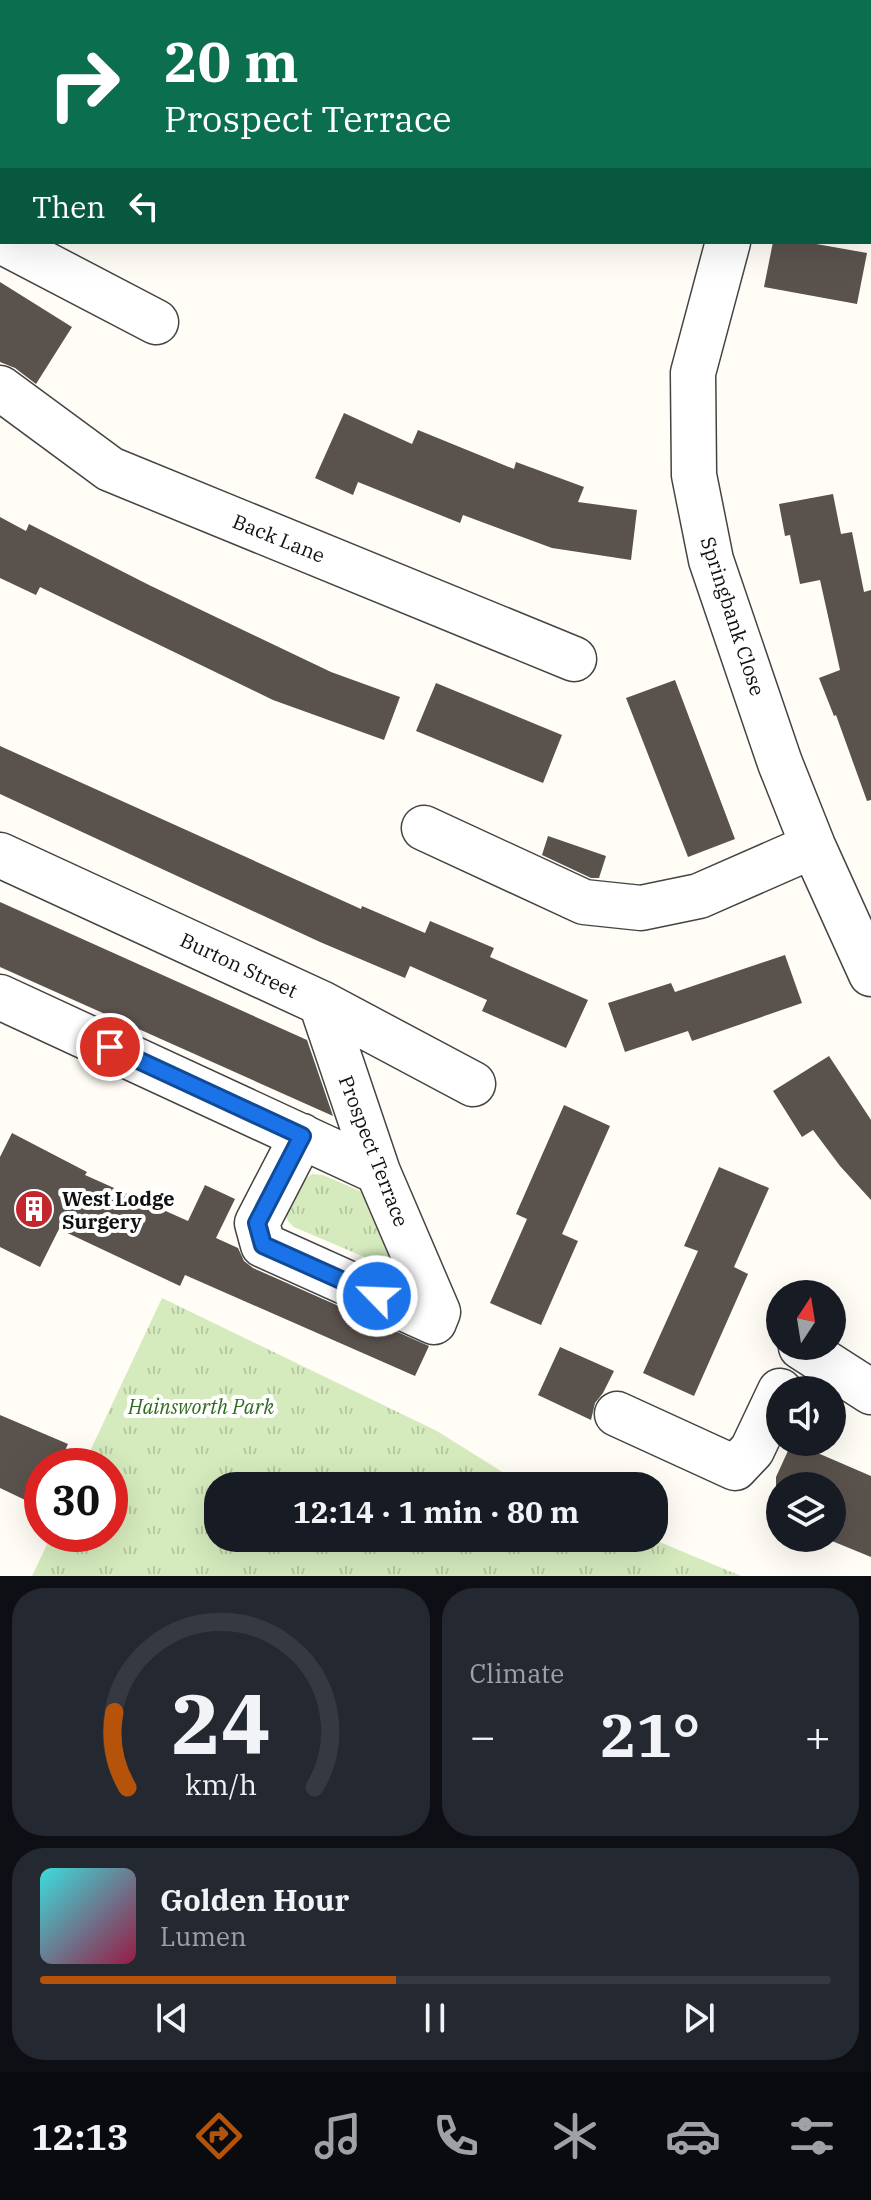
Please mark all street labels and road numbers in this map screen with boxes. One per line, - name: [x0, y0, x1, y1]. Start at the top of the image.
- street label: Back Lane: [229, 507, 329, 569]
- street label: Springbank Close: [695, 533, 771, 699]
- street label: Burton Street: [176, 926, 302, 1004]
- street label: Prospect Terrace: [333, 1072, 415, 1230]

